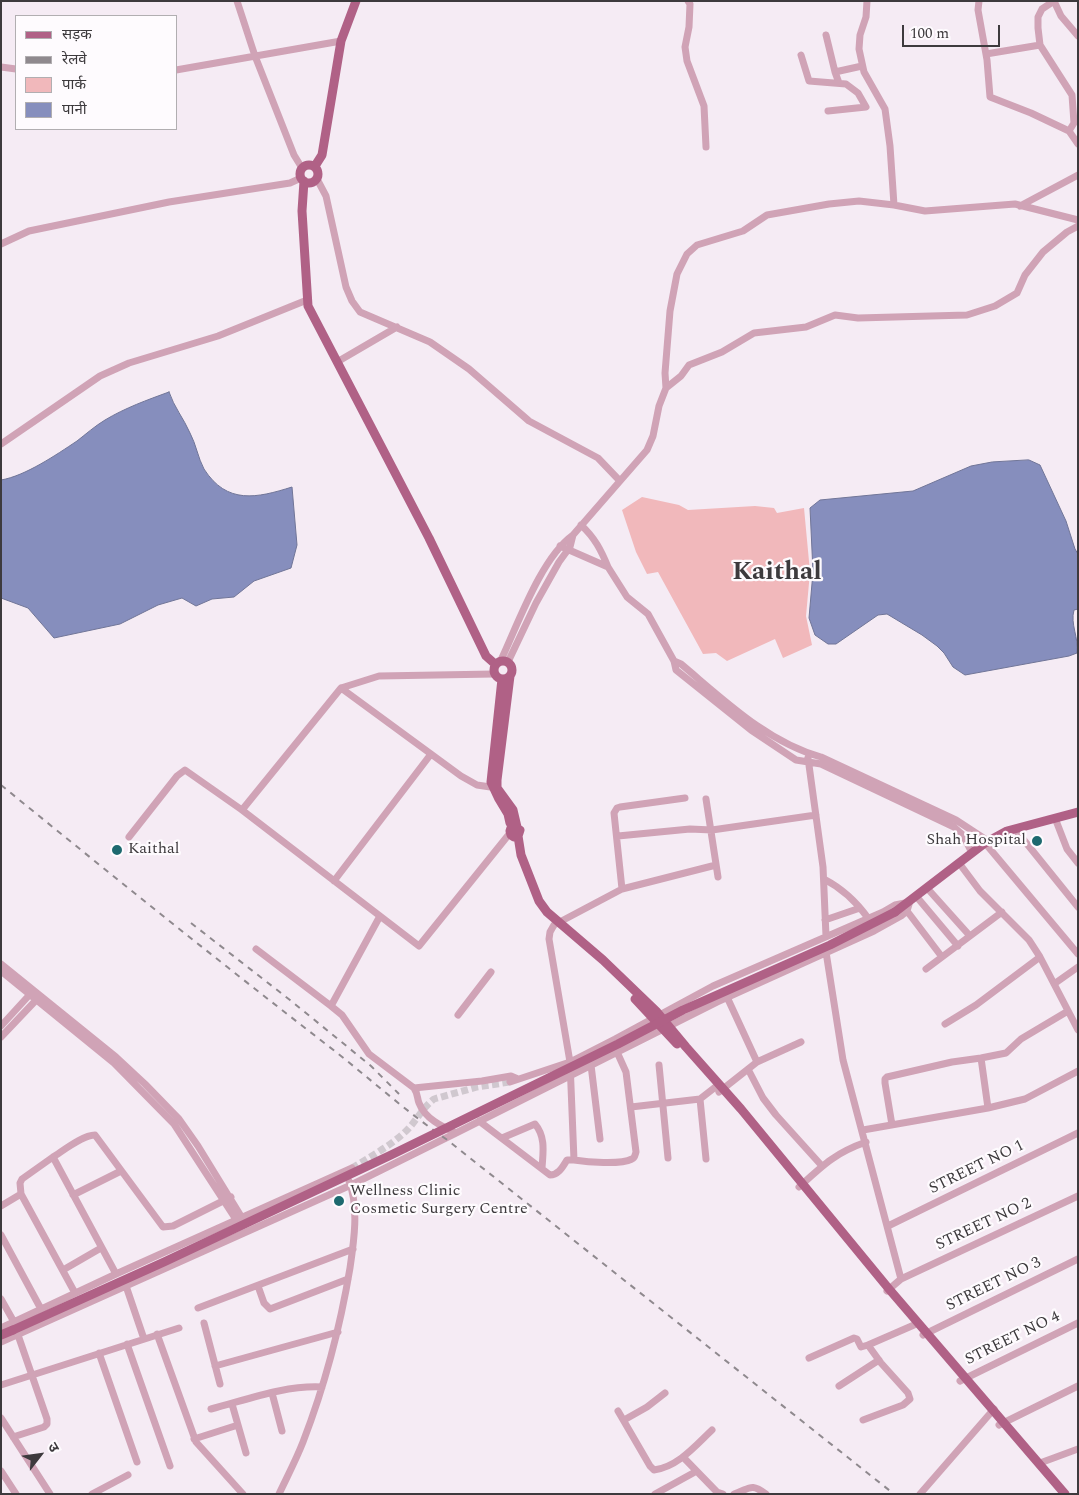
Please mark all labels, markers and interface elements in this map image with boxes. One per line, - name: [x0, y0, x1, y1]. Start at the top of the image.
- legend: [15, 15, 178, 130]
- scale bar: [904, 15, 1002, 47]
- text: 100 m: [910, 22, 949, 45]
- text: सड़क: [62, 23, 92, 46]
- text: रेलवे: [62, 48, 87, 71]
- text: पार्क: [62, 73, 86, 96]
- text: पानी: [62, 98, 87, 121]
- district label: Kaithal: [732, 558, 822, 590]
- place label: Shah Hospital: [927, 831, 1026, 851]
- marker: Shah Hospital: [1030, 834, 1044, 848]
- place label: Kaithal: [128, 840, 179, 860]
- marker: Kaithal: [110, 843, 124, 857]
- street label: STREET NO 1: [926, 1137, 1028, 1199]
- place label: Wellness Clinic Cosmetic Surgery Centre: [350, 1182, 528, 1220]
- marker: Wellness Clinic Cosmetic Surgery Centre: [332, 1194, 346, 1208]
- street label: STREET NO 2: [933, 1194, 1035, 1256]
- street label: STREET NO 3: [943, 1254, 1045, 1316]
- street label: STREET NO 4: [962, 1308, 1064, 1370]
- north arrow: [15, 1430, 65, 1480]
- text: उ: [42, 1438, 65, 1456]

